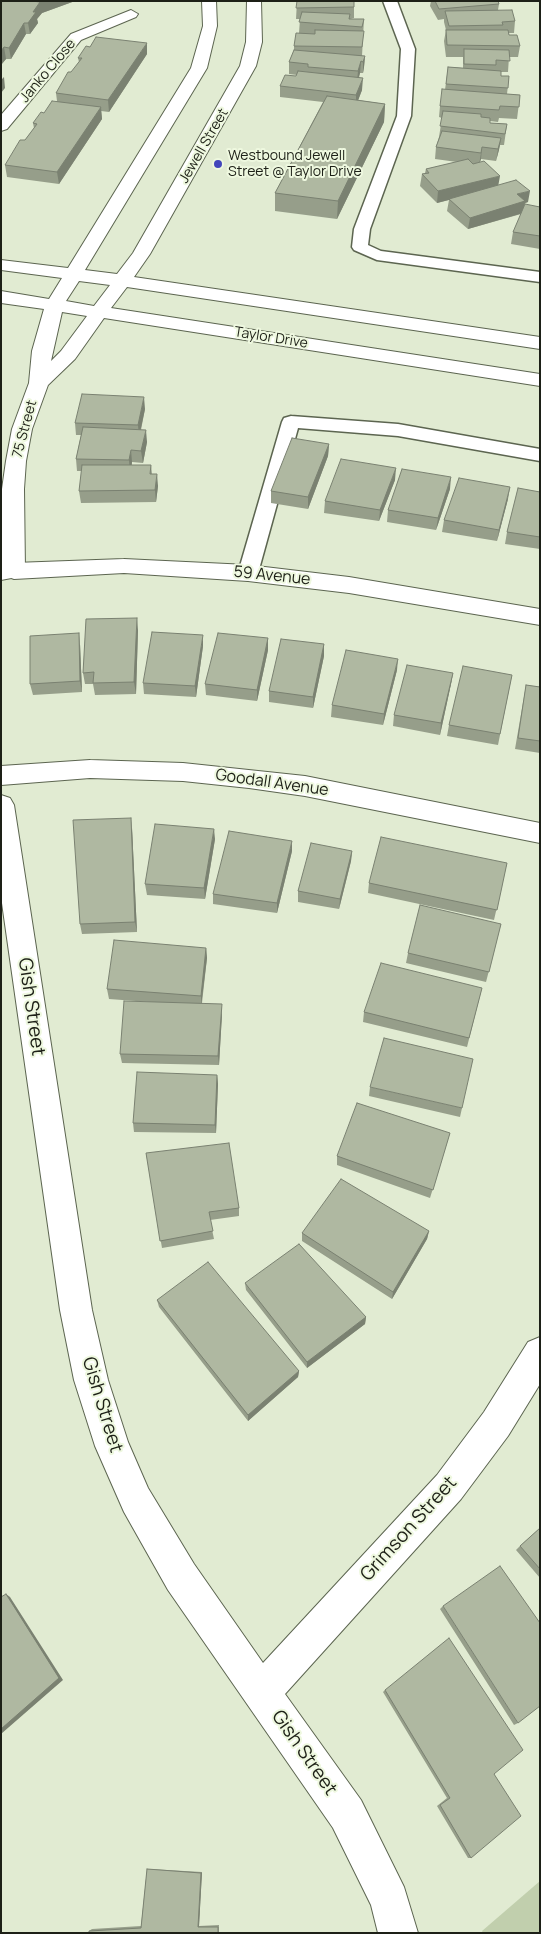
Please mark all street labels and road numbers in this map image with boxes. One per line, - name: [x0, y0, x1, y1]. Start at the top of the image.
- street label: Janko Close: [17, 36, 79, 106]
- street label: Jewell Street: [176, 106, 232, 186]
- street label: Taylor Drive: [233, 324, 309, 352]
- street label: 75 Street: [9, 398, 41, 460]
- street label: 59 Avenue: [233, 562, 311, 590]
- street label: Goodall Avenue: [214, 766, 330, 800]
- street label: Gish Street: [13, 957, 49, 1057]
- street label: Gish Street: [77, 1354, 127, 1456]
- street label: Grimson Street: [356, 1472, 462, 1586]
- street label: Gish Street: [266, 1706, 342, 1800]

